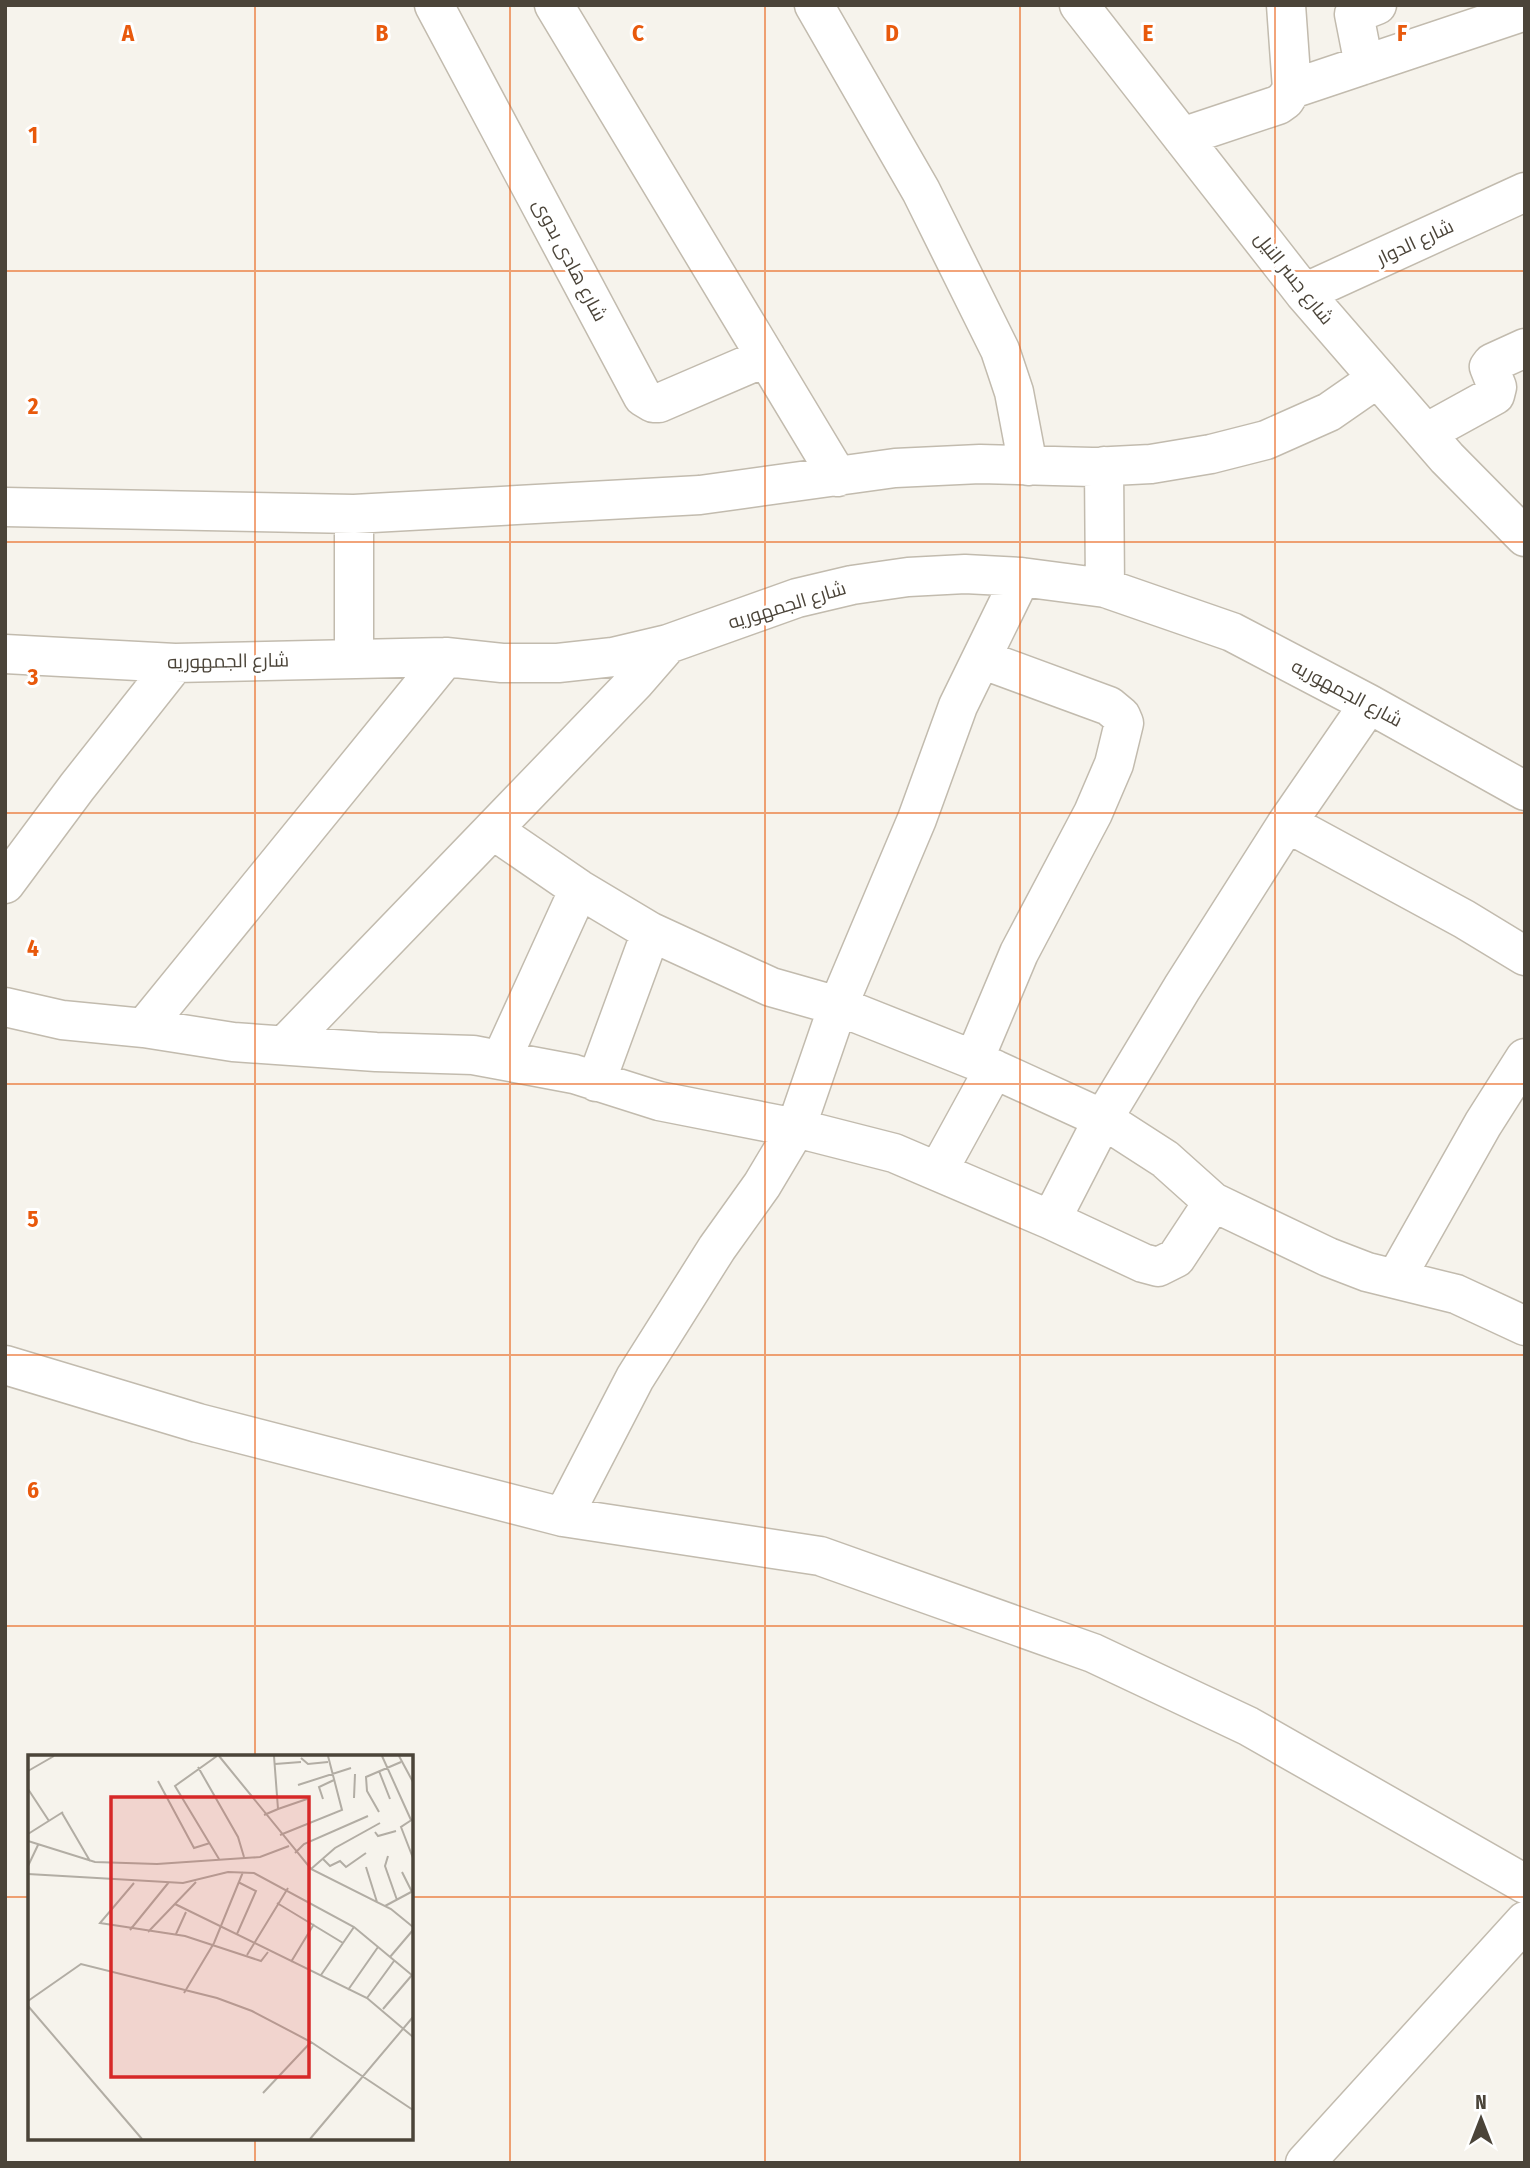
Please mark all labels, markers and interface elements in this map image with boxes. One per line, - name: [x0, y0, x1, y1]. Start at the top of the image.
- text: A: [121, 19, 135, 47]
- text: B: [376, 19, 389, 47]
- text: C: [632, 19, 644, 47]
- text: D: [885, 19, 899, 47]
- text: E: [1143, 19, 1154, 47]
- text: F: [1397, 19, 1407, 47]
- text: 1: [28, 121, 38, 149]
- street label: شارع هادى بدوى: [526, 195, 612, 326]
- street label: شارع الدوار: [1372, 214, 1458, 272]
- street label: شارع جسر النيل: [1248, 227, 1338, 330]
- text: 2: [27, 392, 39, 420]
- street label: شارع الجمهوريه: [725, 576, 849, 636]
- street label: شارع الجمهوريه: [167, 648, 289, 676]
- street label: شارع الجمهوريه: [1287, 654, 1406, 734]
- text: 3: [27, 663, 39, 691]
- text: 4: [27, 934, 39, 962]
- text: 5: [27, 1205, 39, 1233]
- text: 6: [27, 1476, 39, 1504]
- inset map: [28, 1755, 413, 2140]
- north arrow: [1446, 2084, 1516, 2154]
- text: N: [1475, 2091, 1487, 2114]

